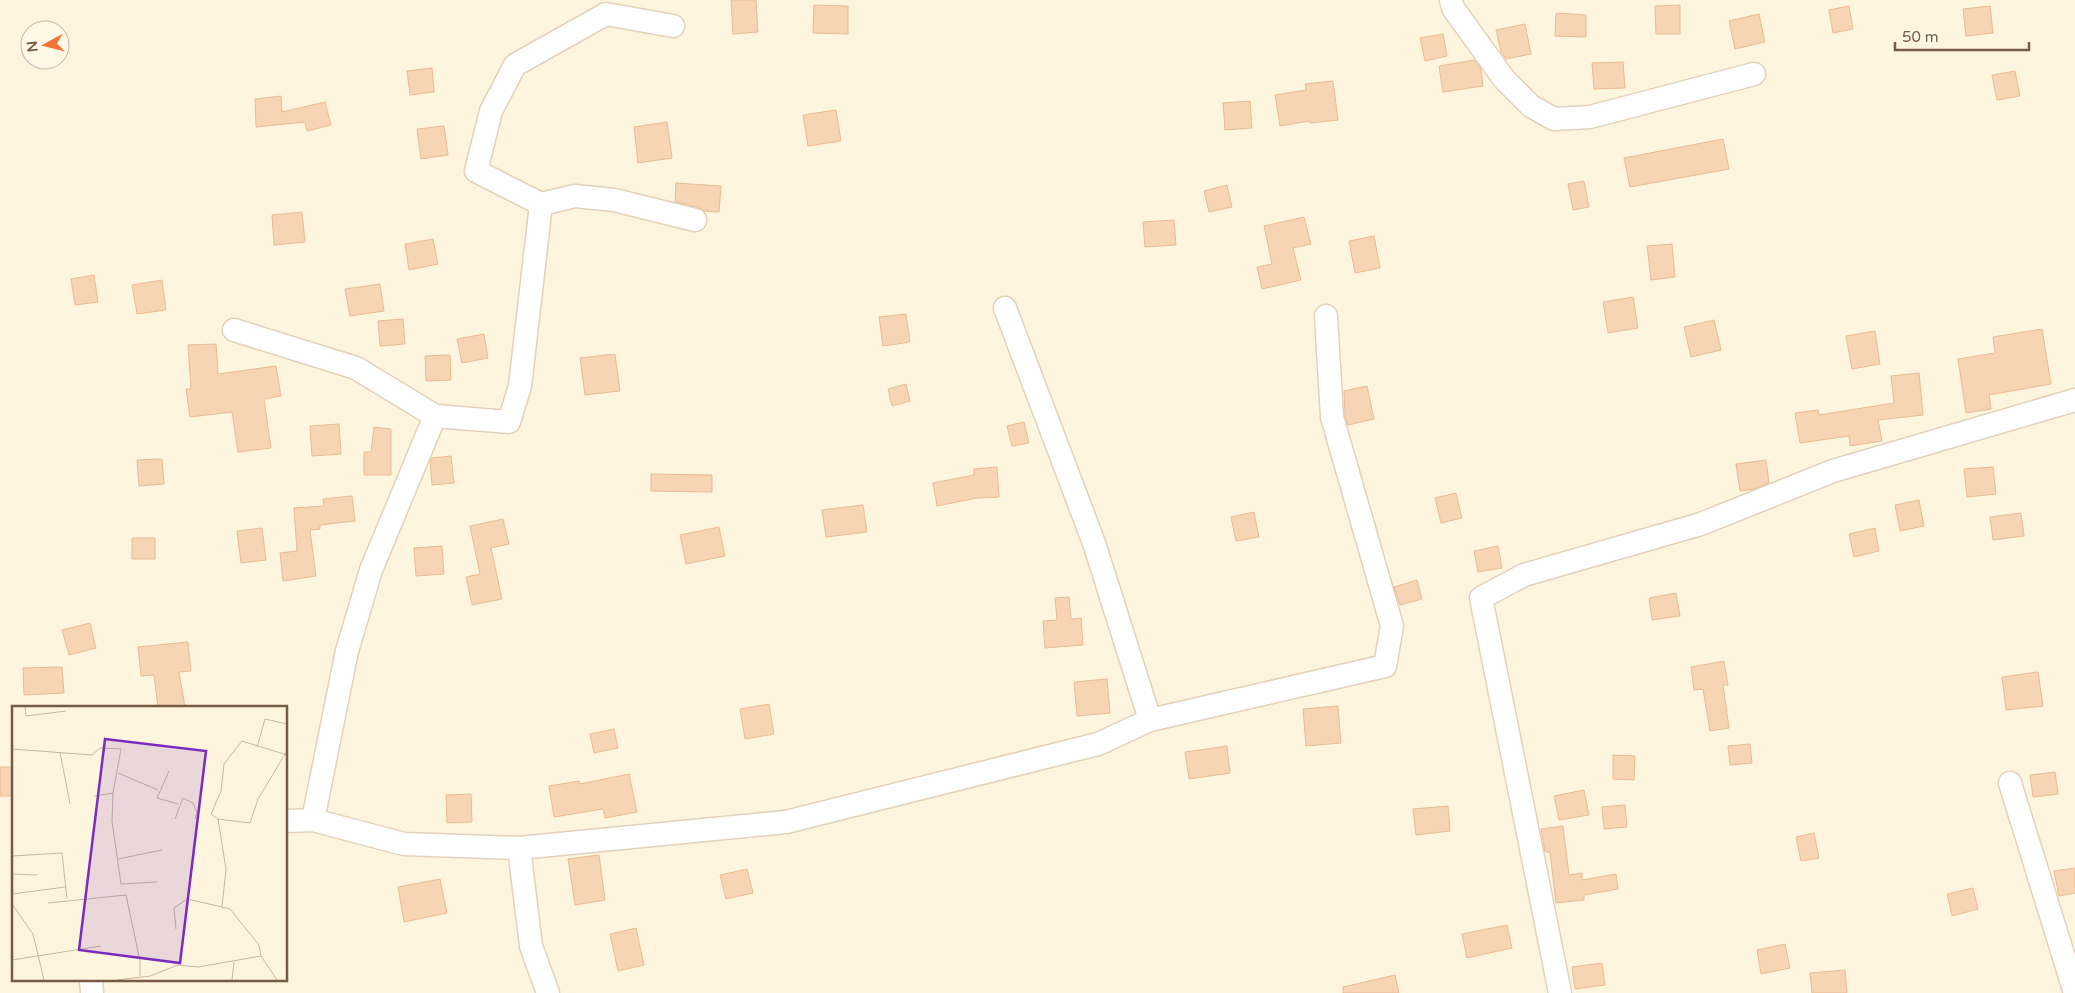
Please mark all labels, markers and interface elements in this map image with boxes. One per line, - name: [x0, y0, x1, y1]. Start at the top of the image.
- north arrow: [20, 20, 70, 70]
- scale bar: [1895, 20, 2029, 52]
- text: 50 m: [1902, 28, 1939, 46]
- text: N: [23, 40, 42, 53]
- inset map: [12, 706, 288, 980]

